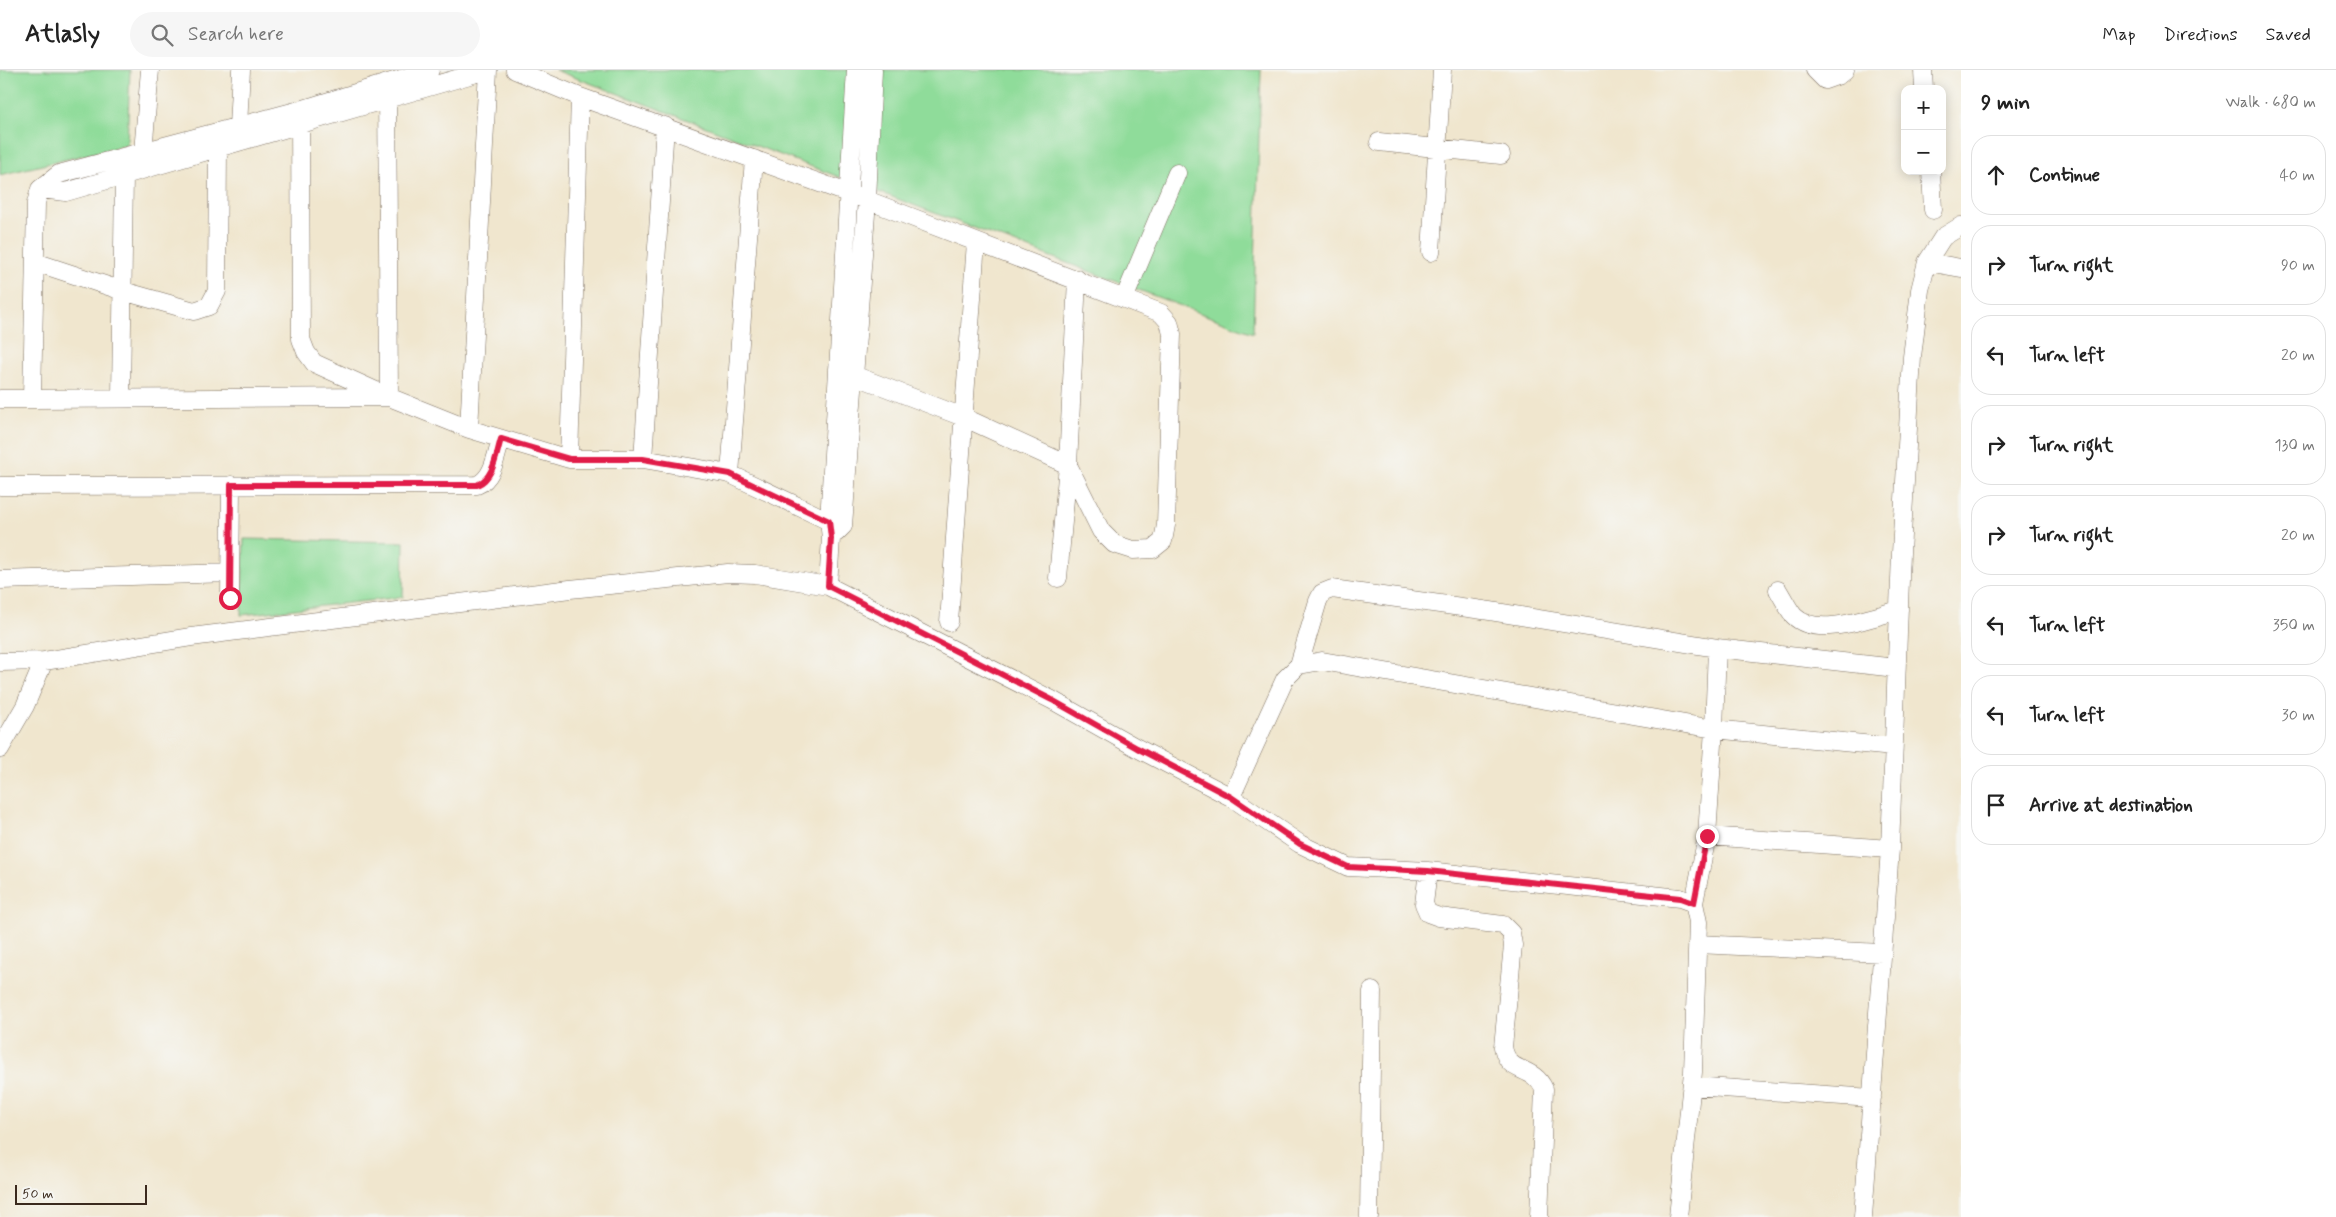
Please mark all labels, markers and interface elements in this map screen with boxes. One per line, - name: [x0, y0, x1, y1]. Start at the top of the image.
- search box: [130, 12, 480, 57]
- text: Atlasly: [25, 19, 100, 50]
- icon: search: [148, 21, 176, 49]
- text: Search here: [188, 22, 284, 47]
- text: Map: [2103, 23, 2136, 47]
- text: Directions: [2164, 23, 2238, 47]
- text: Saved: [2266, 23, 2311, 47]
- map controls: [1901, 85, 1946, 175]
- button: +: [1901, 85, 1946, 130]
- text: 9 min: [1981, 89, 2030, 117]
- text: Walk · 680 m: [2225, 92, 2316, 113]
- button: −: [1901, 130, 1946, 175]
- icon: ahead: [1982, 161, 2010, 189]
- text: Continue: [2029, 163, 2100, 188]
- text: 40 m: [2279, 165, 2315, 186]
- icon: right: [1982, 251, 2010, 279]
- text: Turn right: [2029, 253, 2113, 278]
- text: 90 m: [2281, 255, 2315, 276]
- icon: left: [1982, 341, 2010, 369]
- text: Turn left: [2029, 343, 2105, 368]
- text: 20 m: [2281, 345, 2315, 366]
- icon: right: [1982, 431, 2010, 459]
- text: Turn right: [2029, 433, 2113, 458]
- text: 130 m: [2274, 435, 2315, 456]
- icon: right: [1982, 521, 2010, 549]
- text: Turn right: [2029, 523, 2113, 548]
- text: 20 m: [2281, 525, 2315, 546]
- route start: [219, 587, 242, 610]
- icon: left: [1982, 611, 2010, 639]
- text: Turn left: [2029, 613, 2105, 638]
- text: 350 m: [2273, 615, 2315, 636]
- icon: left: [1982, 701, 2010, 729]
- text: Turn left: [2029, 703, 2105, 728]
- text: 30 m: [2282, 705, 2315, 726]
- icon: arrive: [1982, 791, 2010, 819]
- text: Arrive at destination: [2029, 793, 2193, 818]
- route end: [1696, 825, 1719, 848]
- scale bar: [15, 1182, 148, 1205]
- text: 50 m: [22, 1185, 53, 1203]

